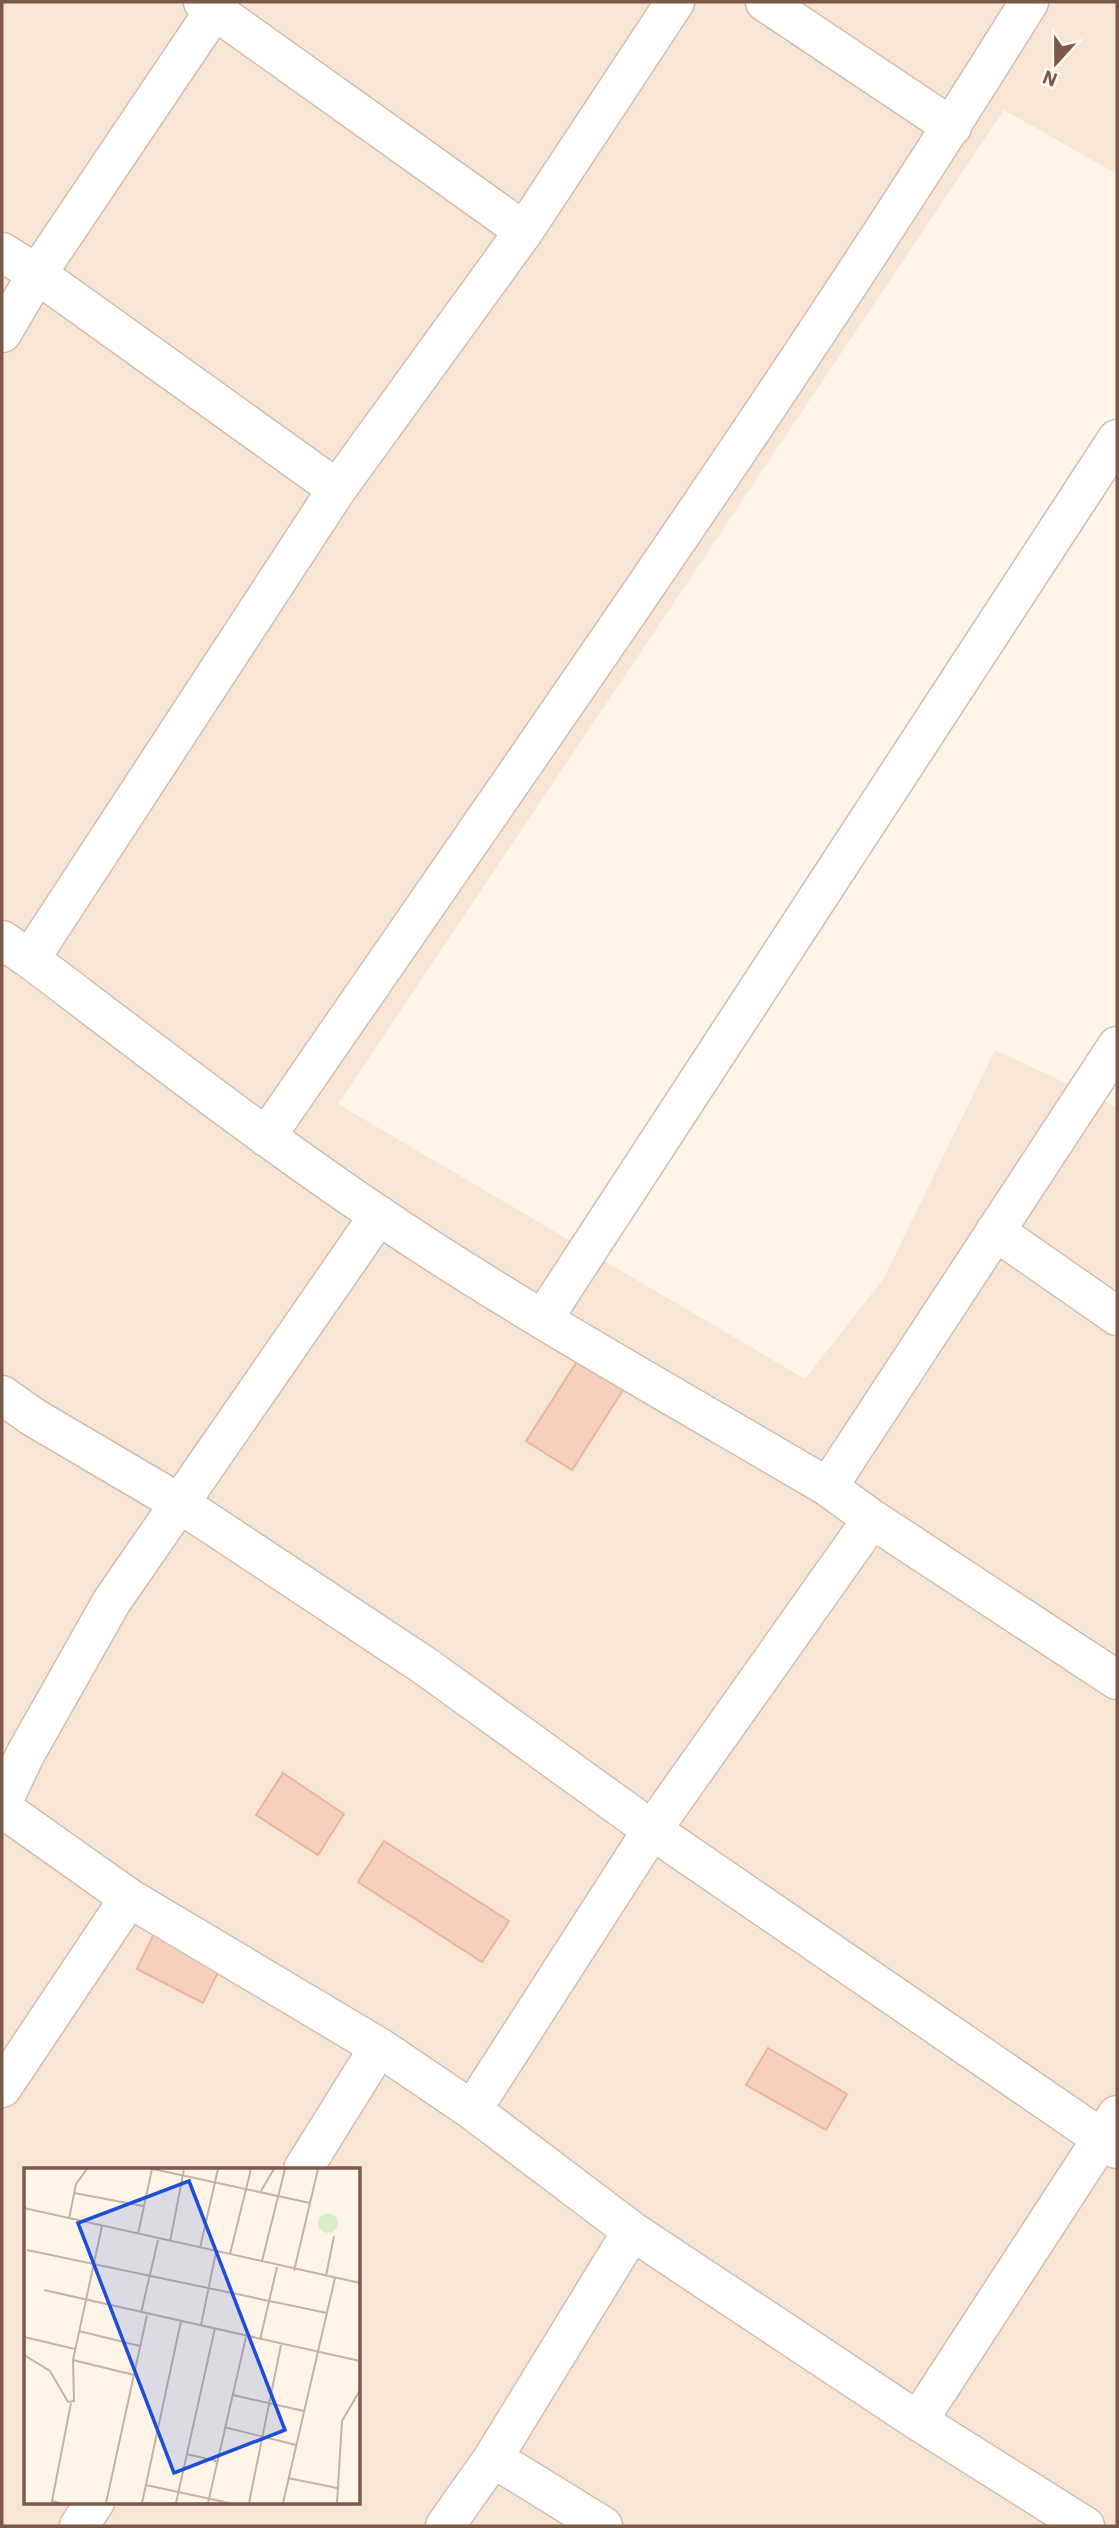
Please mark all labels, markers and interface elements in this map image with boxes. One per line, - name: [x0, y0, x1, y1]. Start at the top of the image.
- north arrow: [1021, 28, 1091, 98]
- text: N: [1039, 65, 1061, 93]
- inset map: [24, 2168, 360, 2504]

